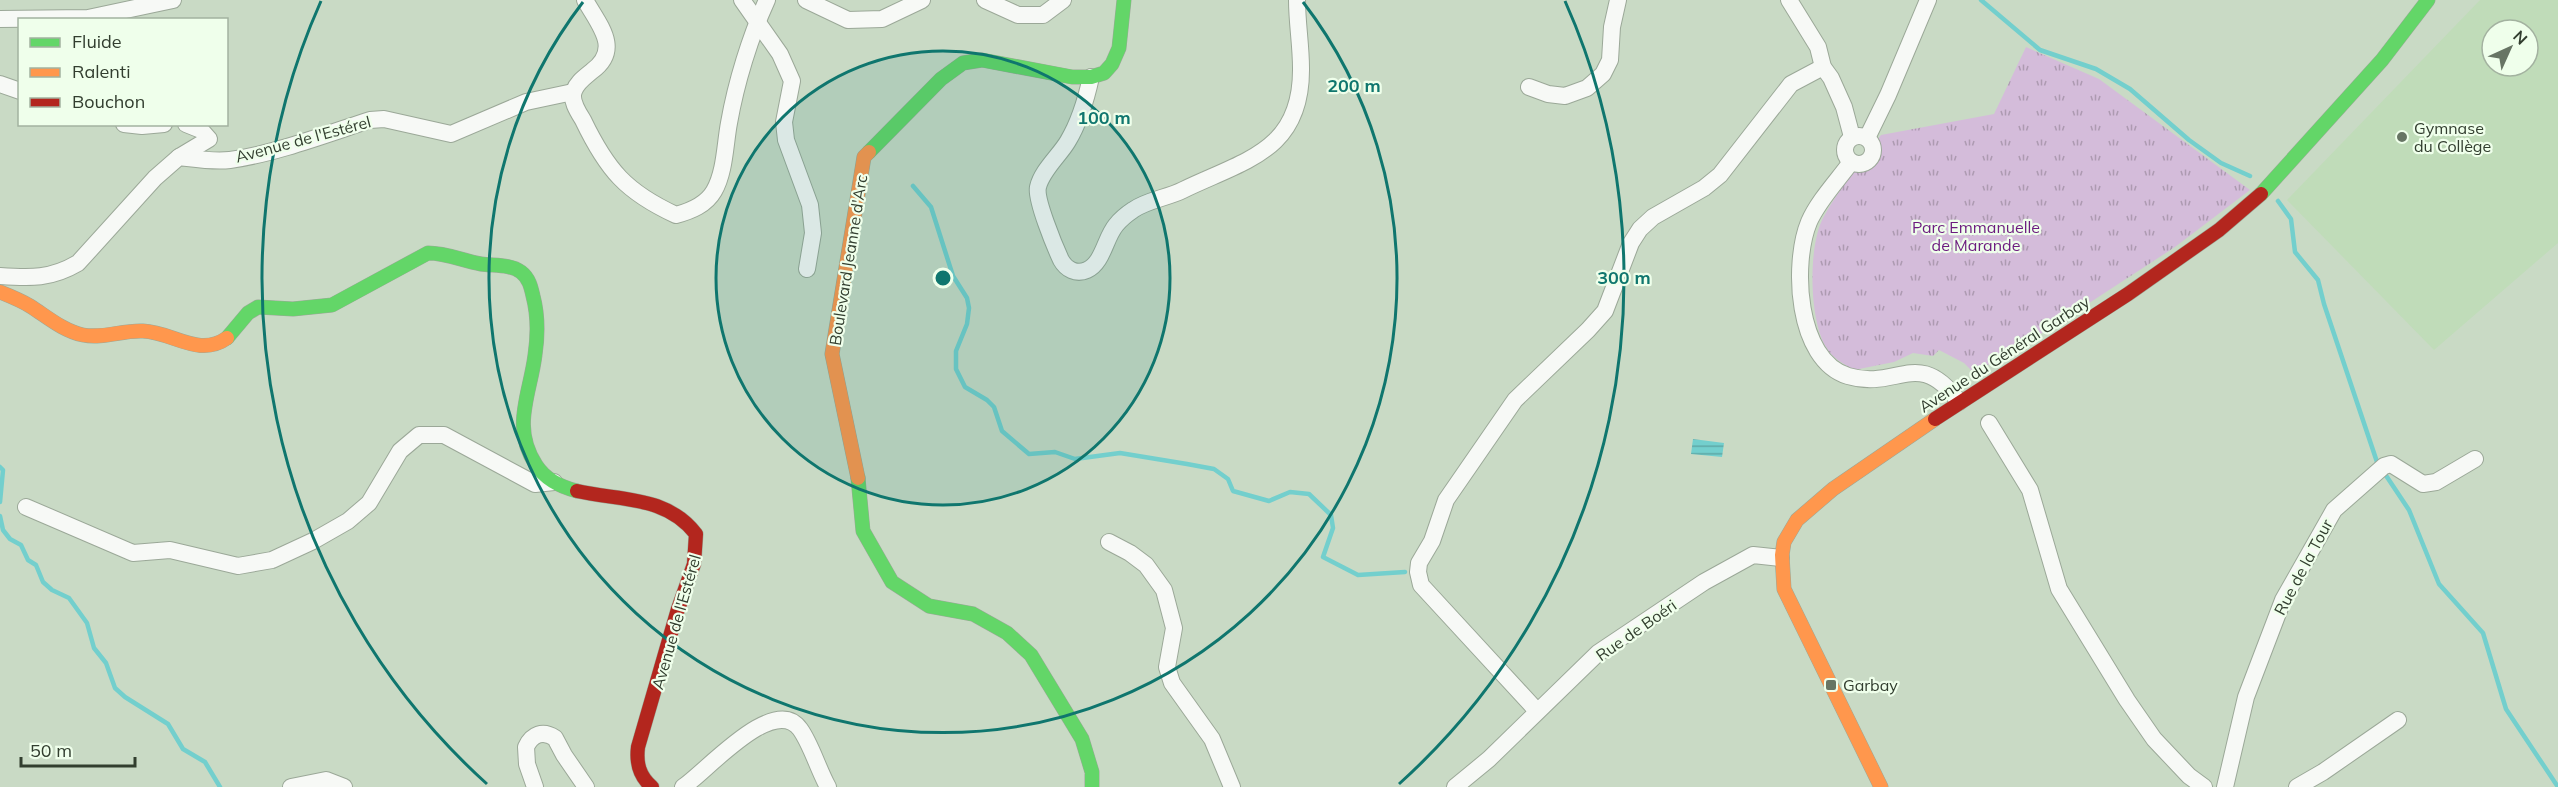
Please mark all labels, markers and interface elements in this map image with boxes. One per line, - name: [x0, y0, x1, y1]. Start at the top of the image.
- legend: [18, 18, 228, 126]
- north arrow: [2480, 18, 2540, 78]
- text: N: [2509, 26, 2532, 49]
- text: Fluide: [72, 30, 122, 53]
- text: Ralenti: [72, 60, 130, 83]
- text: 200 m: [1327, 74, 1381, 97]
- text: Bouchon: [72, 90, 145, 113]
- text: 100 m: [1077, 106, 1131, 129]
- street label: Avenue de l'Estérel: [233, 111, 373, 167]
- place label: Gymnase du Collège: [2414, 118, 2491, 156]
- marker: Gymnase du Collège: [2395, 130, 2409, 144]
- street label: Boulevard Jeanne d'Arc: [825, 173, 871, 347]
- park label: Parc Emmanuelle de Marande: [1912, 217, 2040, 255]
- text: 300 m: [1597, 266, 1651, 289]
- centre of rings: [933, 268, 953, 288]
- street label: Avenue du Général Garbay: [1915, 291, 2093, 417]
- street label: Rue de la Tour: [2269, 515, 2337, 618]
- street label: Avenue de l'Estérel: [647, 552, 705, 692]
- street label: Rue de Boéri: [1592, 595, 1680, 665]
- place label: Garbay: [1843, 675, 1898, 695]
- marker: Garbay: [1824, 678, 1838, 692]
- scale bar: [21, 730, 135, 768]
- text: 50 m: [30, 739, 72, 762]

